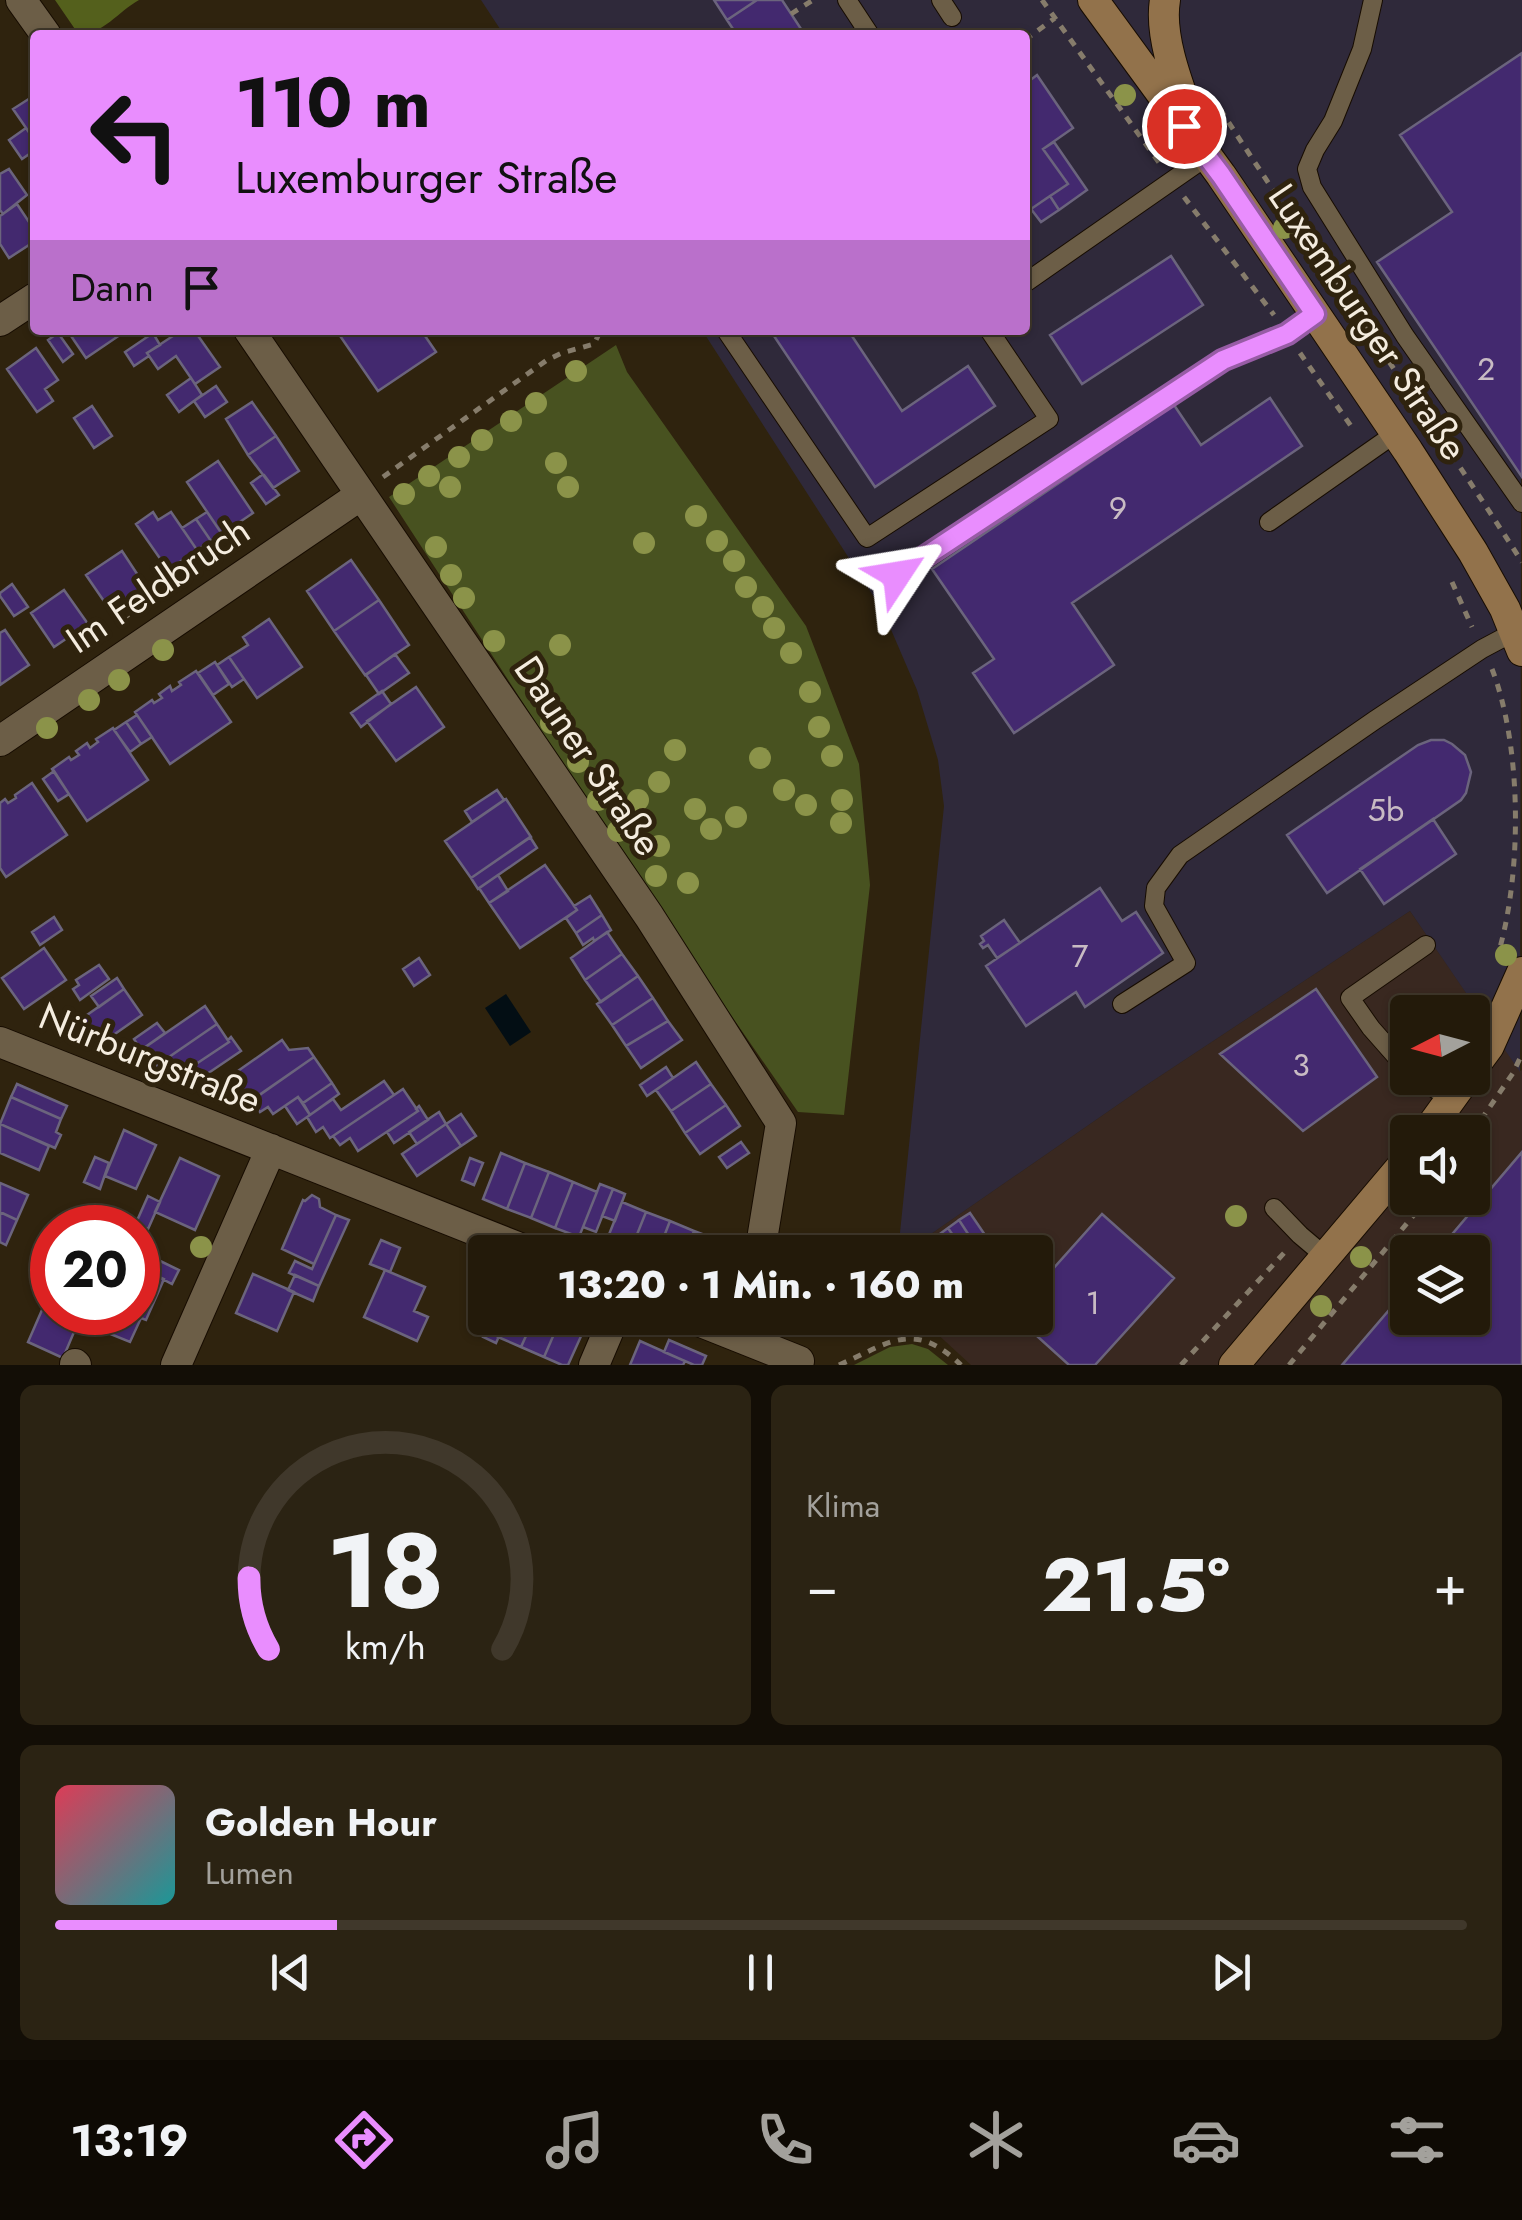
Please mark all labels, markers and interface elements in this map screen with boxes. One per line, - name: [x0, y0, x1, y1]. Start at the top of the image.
- text: 110 m: [235, 52, 431, 153]
- icon: left: [70, 70, 200, 200]
- pin: [1142, 84, 1227, 169]
- icon: arrive: [1157, 99, 1212, 154]
- text: Luxemburger Straße: [235, 145, 617, 210]
- street label: Luxemburger Straße: [1255, 172, 1482, 471]
- text: Dann: [70, 260, 154, 315]
- icon: arrive: [174, 260, 229, 315]
- house number: 2: [1477, 346, 1495, 392]
- house number: 9: [1109, 485, 1127, 531]
- street label: Im Feldbruch: [55, 503, 261, 666]
- position arrow: [845, 523, 949, 627]
- street label: Dauner Straße: [501, 645, 676, 867]
- house number: 5b: [1368, 787, 1404, 833]
- house number: 7: [1072, 933, 1089, 979]
- street label: Nürburgstraße: [31, 988, 269, 1127]
- north arrow: [1390, 995, 1490, 1095]
- map controls: [1390, 995, 1490, 1335]
- house number: 3: [1292, 1042, 1310, 1088]
- button: sound: [1390, 1115, 1490, 1215]
- speed limit sign: 20: [30, 1205, 160, 1335]
- button: layers: [1390, 1235, 1490, 1335]
- text: 13:20 · 1 Min. · 160 m: [557, 1257, 964, 1312]
- house number: 1: [1086, 1280, 1100, 1326]
- text: Klima: [806, 1483, 880, 1529]
- text: 18: [326, 1496, 445, 1646]
- text: 21.5°: [1042, 1531, 1230, 1639]
- text: −: [806, 1546, 838, 1626]
- text: +: [1433, 1546, 1467, 1626]
- text: km/h: [345, 1621, 426, 1672]
- text: Golden Hour: [205, 1795, 437, 1850]
- text: Lumen: [205, 1850, 294, 1896]
- icon: previous: [263, 1945, 318, 2000]
- icon: pause: [733, 1945, 788, 2000]
- icon: next: [1204, 1945, 1259, 2000]
- icon: directions: [329, 2105, 399, 2175]
- icon: music: [540, 2105, 610, 2175]
- icon: phone: [750, 2105, 820, 2175]
- icon: climate: [961, 2105, 1031, 2175]
- icon: car: [1171, 2105, 1241, 2175]
- icon: filters: [1382, 2105, 1452, 2175]
- text: 13:19: [70, 2108, 189, 2173]

